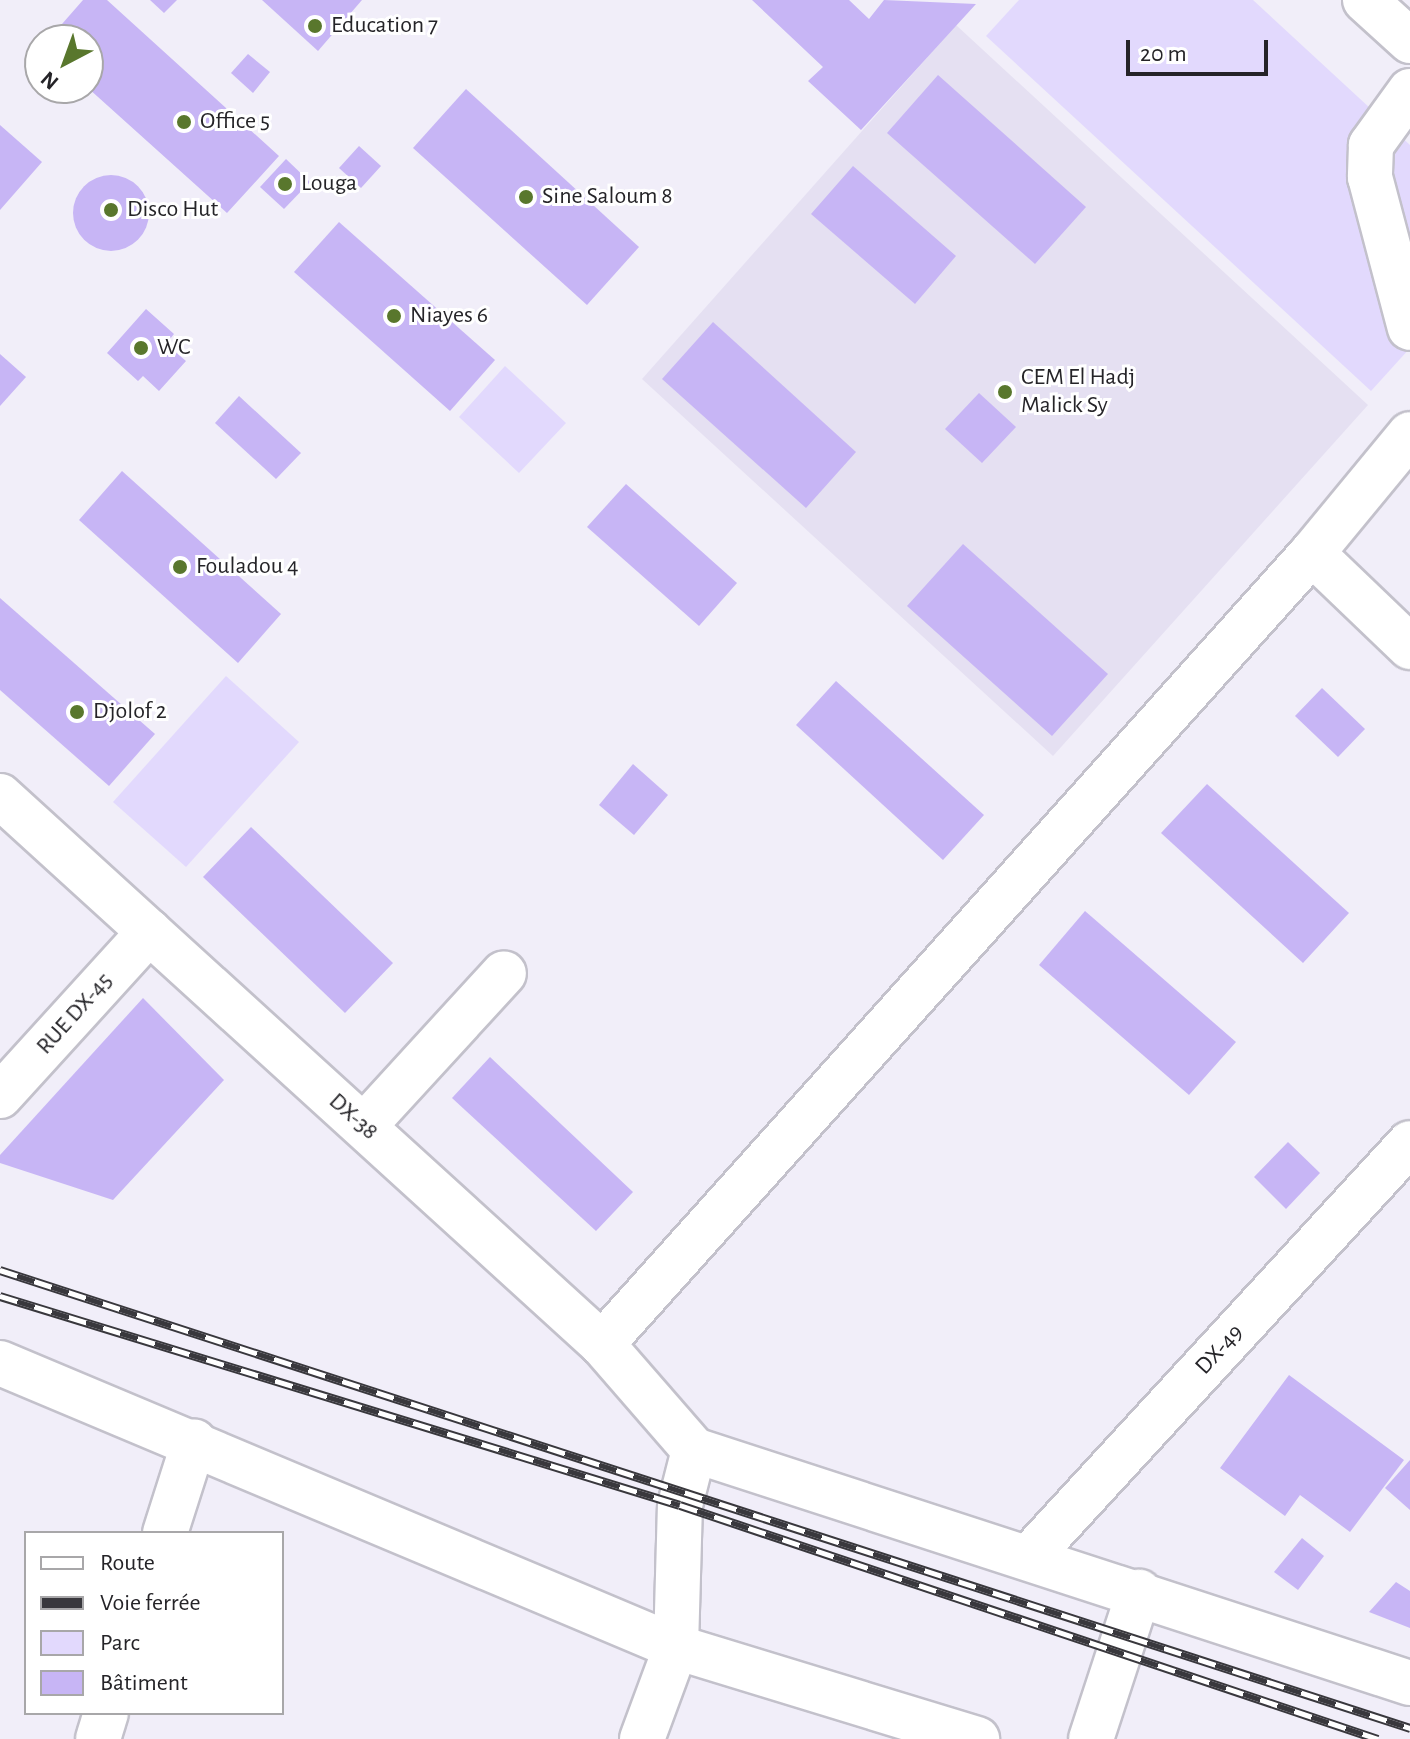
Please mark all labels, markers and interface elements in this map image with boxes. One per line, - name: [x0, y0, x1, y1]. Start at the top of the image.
- place label: Education 7: [331, 12, 438, 40]
- marker: Education 7: [306, 17, 324, 35]
- north arrow: [24, 24, 104, 104]
- scale bar: [1130, 24, 1272, 74]
- text: 20 m: [1140, 42, 1187, 66]
- text: N: [37, 67, 63, 94]
- place label: Office 5: [200, 108, 270, 136]
- marker: Office 5: [175, 113, 193, 131]
- place label: Louga: [301, 170, 357, 198]
- marker: Louga: [276, 175, 294, 193]
- place label: Sine Saloum 8: [542, 183, 673, 211]
- marker: Sine Saloum 8: [517, 188, 535, 206]
- place label: Disco Hut: [127, 196, 218, 224]
- marker: Disco Hut: [102, 201, 120, 219]
- place label: Niayes 6: [410, 302, 488, 330]
- marker: Niayes 6: [385, 307, 403, 325]
- place label: WC: [157, 334, 191, 362]
- marker: WC: [132, 339, 150, 357]
- place label: CEM El Hadj Malick Sy: [1021, 364, 1135, 420]
- marker: CEM El Hadj Malick Sy: [996, 383, 1014, 401]
- place label: Fouladou 4: [196, 553, 299, 581]
- marker: Fouladou 4: [171, 558, 189, 576]
- place label: Djolof 2: [93, 698, 167, 726]
- marker: Djolof 2: [68, 703, 86, 721]
- street label: RUE DX-45: [31, 967, 119, 1061]
- street label: DX-38: [322, 1087, 384, 1147]
- street label: DX-49: [1190, 1319, 1250, 1381]
- legend: [24, 1531, 284, 1715]
- text: Route: [100, 1551, 155, 1575]
- text: Voie ferrée: [100, 1591, 201, 1615]
- text: Parc: [100, 1631, 140, 1655]
- text: Bâtiment: [100, 1671, 188, 1695]

